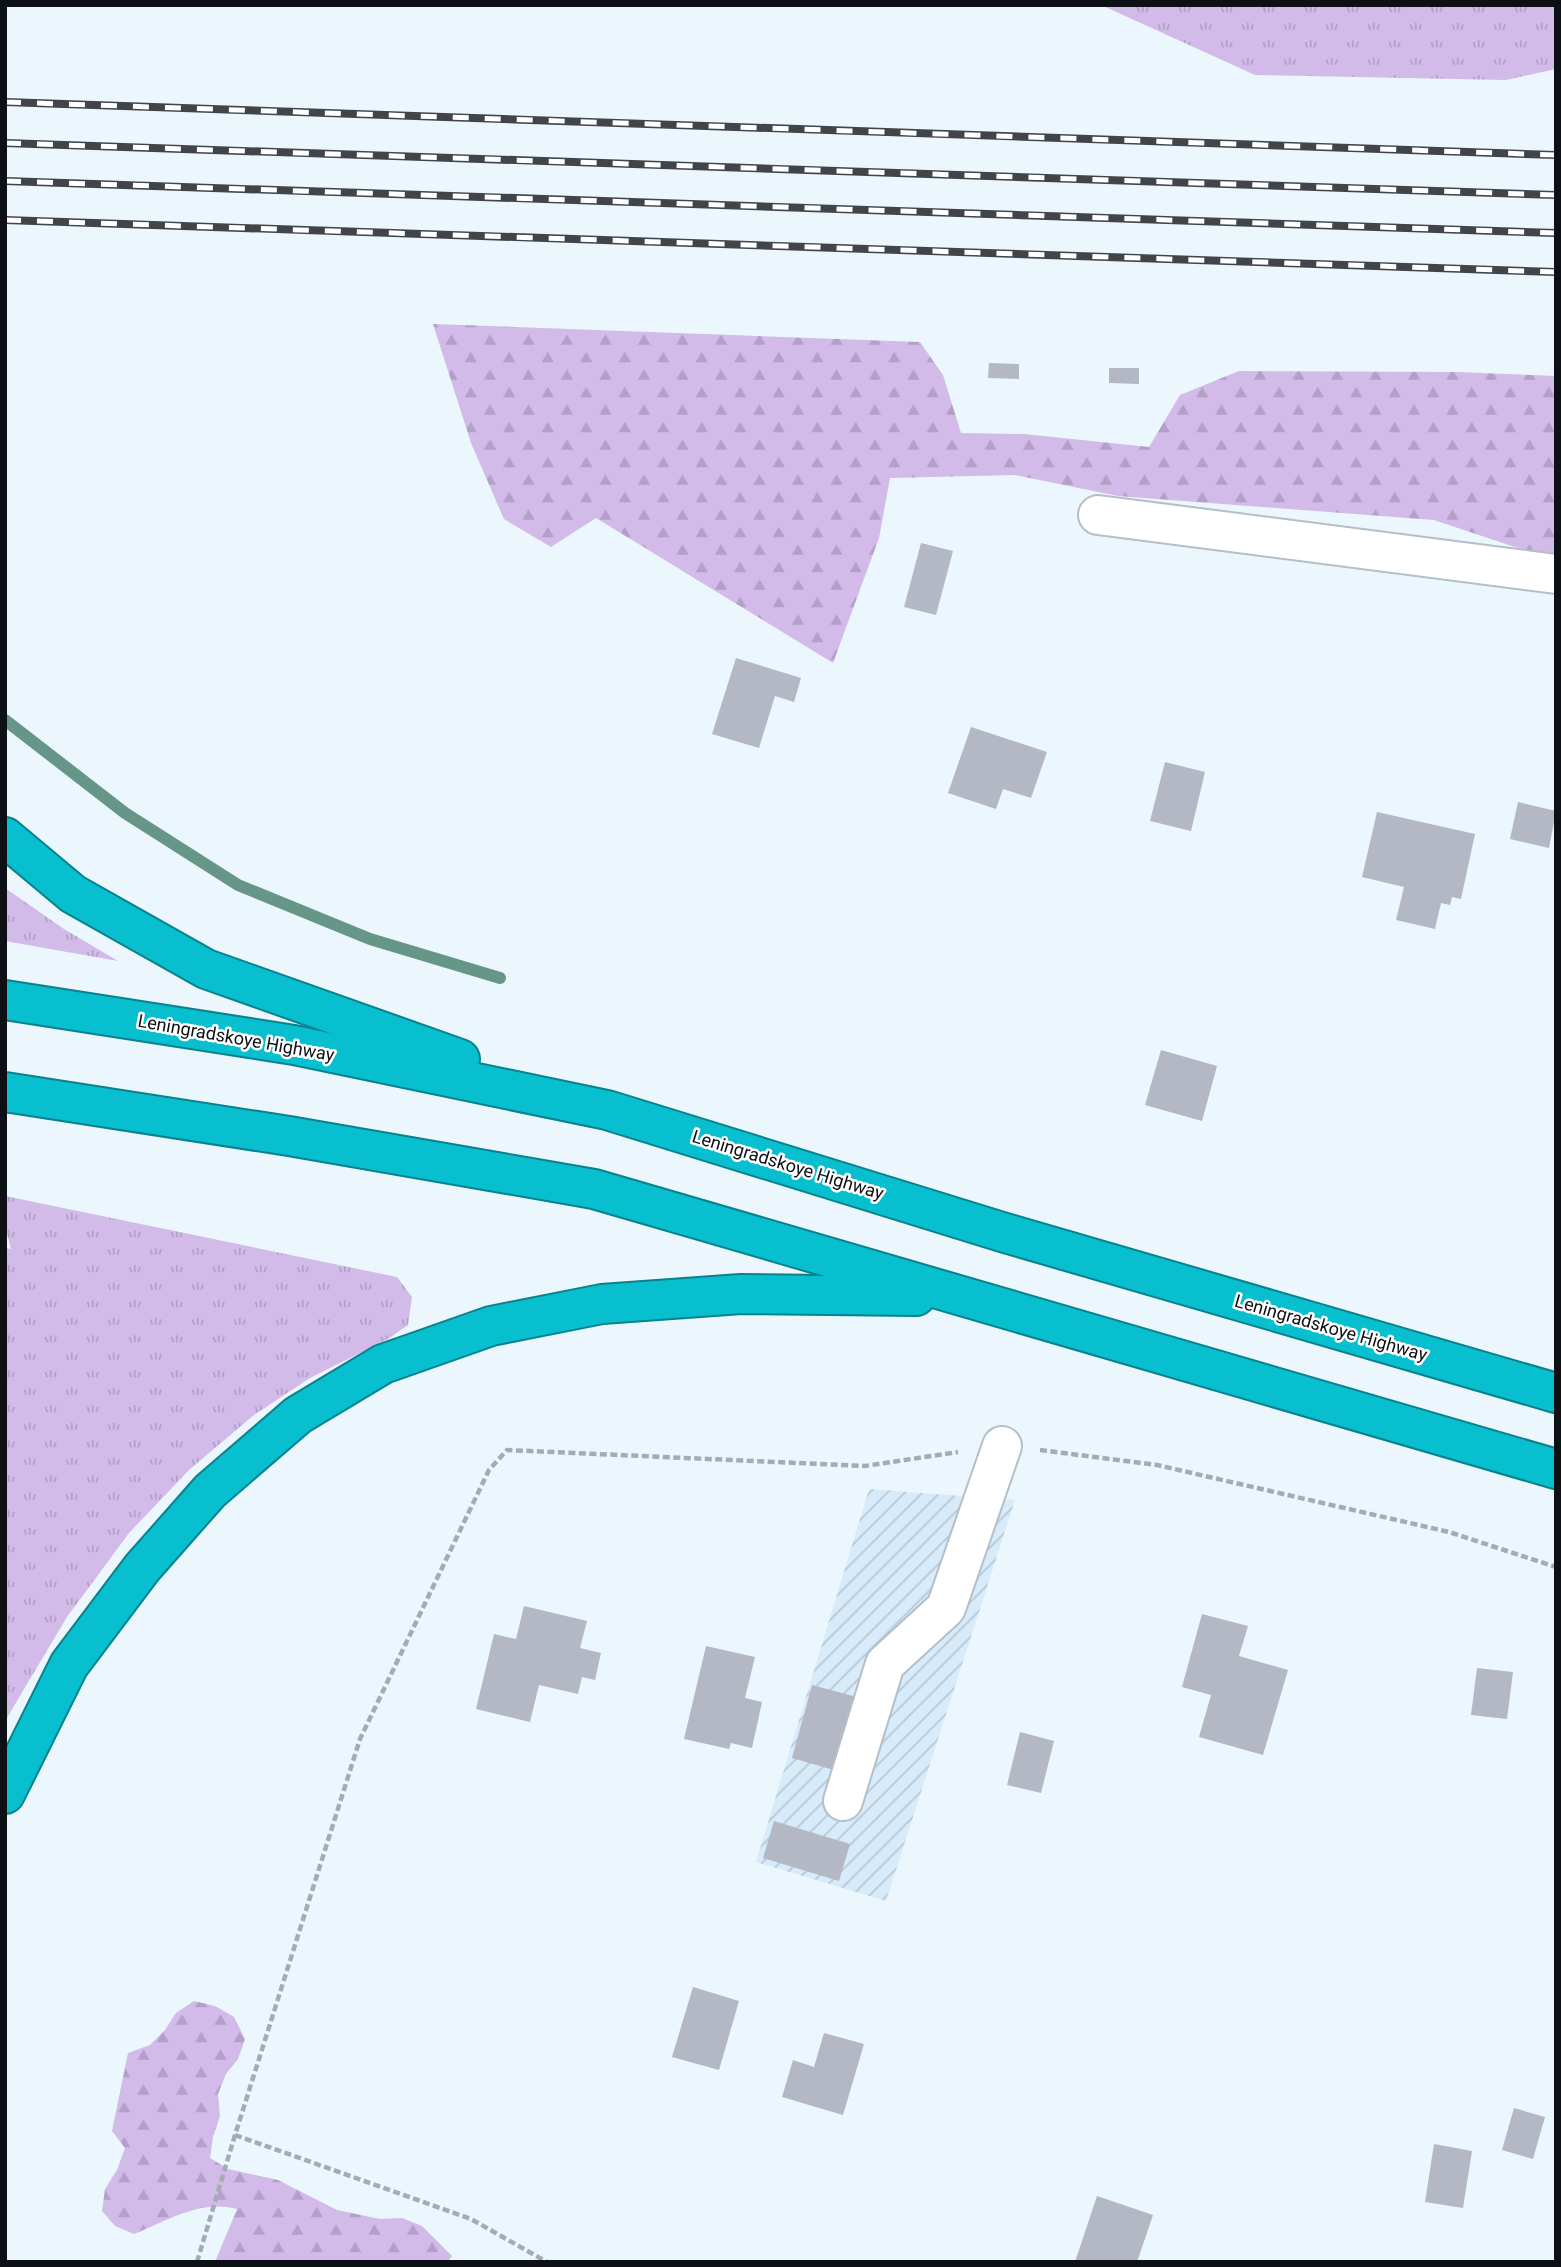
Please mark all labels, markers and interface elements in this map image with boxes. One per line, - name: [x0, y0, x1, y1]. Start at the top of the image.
- street label: Leningradskoye Highway: [136, 1010, 336, 1065]
- street label: Leningradskoye Highway: [690, 1125, 887, 1204]
- street label: Leningradskoye Highway: [1233, 1290, 1430, 1365]

